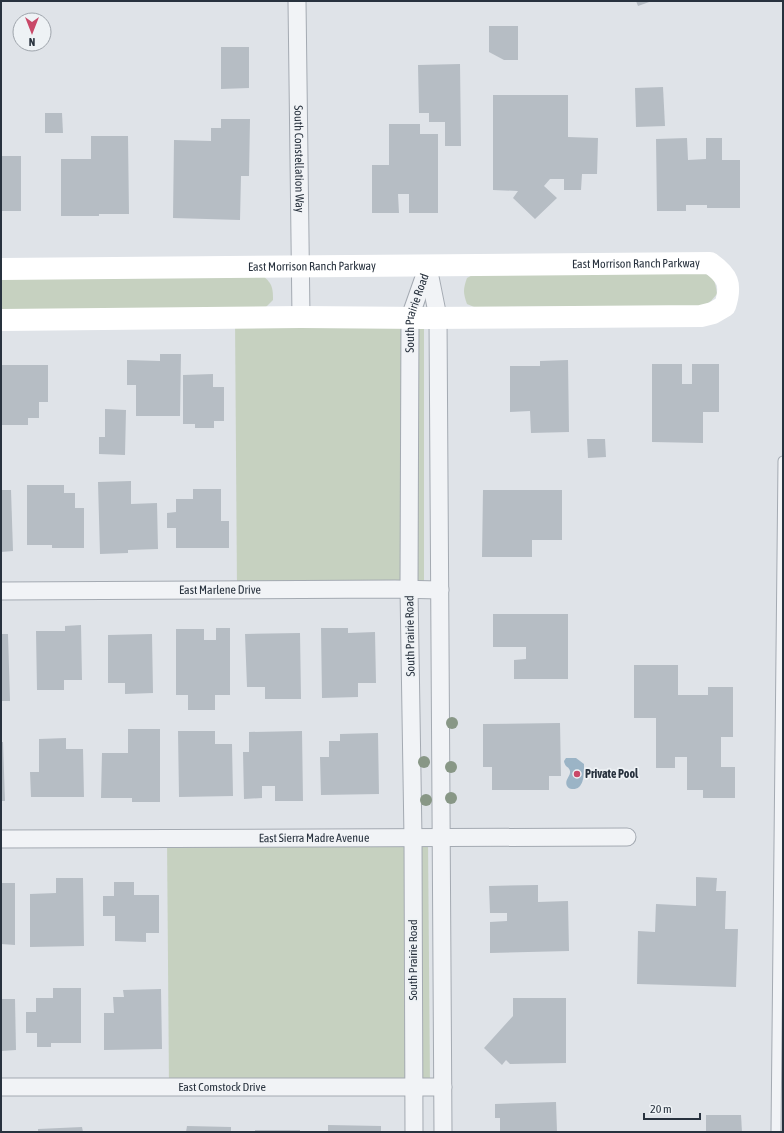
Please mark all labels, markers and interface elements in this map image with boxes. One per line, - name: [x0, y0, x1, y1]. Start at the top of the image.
- north arrow: [12, 12, 52, 52]
- text: N: [29, 36, 35, 48]
- street label: South Constellation Way: [291, 105, 307, 213]
- street label: East Morrison Ranch Parkway: [572, 256, 700, 271]
- street label: East Morrison Ranch Parkway: [248, 259, 376, 274]
- street label: South Prairie Road: [403, 272, 432, 353]
- street label: East Marlene Drive: [179, 583, 261, 597]
- street label: South Prairie Road: [402, 595, 418, 677]
- place label: Private Pool: [585, 767, 639, 781]
- marker: Private Pool: [572, 769, 582, 779]
- street label: East Sierra Madre Avenue: [259, 831, 369, 845]
- street label: South Prairie Road: [406, 919, 420, 1001]
- street label: East Comstock Drive: [178, 1080, 266, 1094]
- scale bar: [644, 1095, 700, 1121]
- text: 20 m: [650, 1102, 672, 1116]

